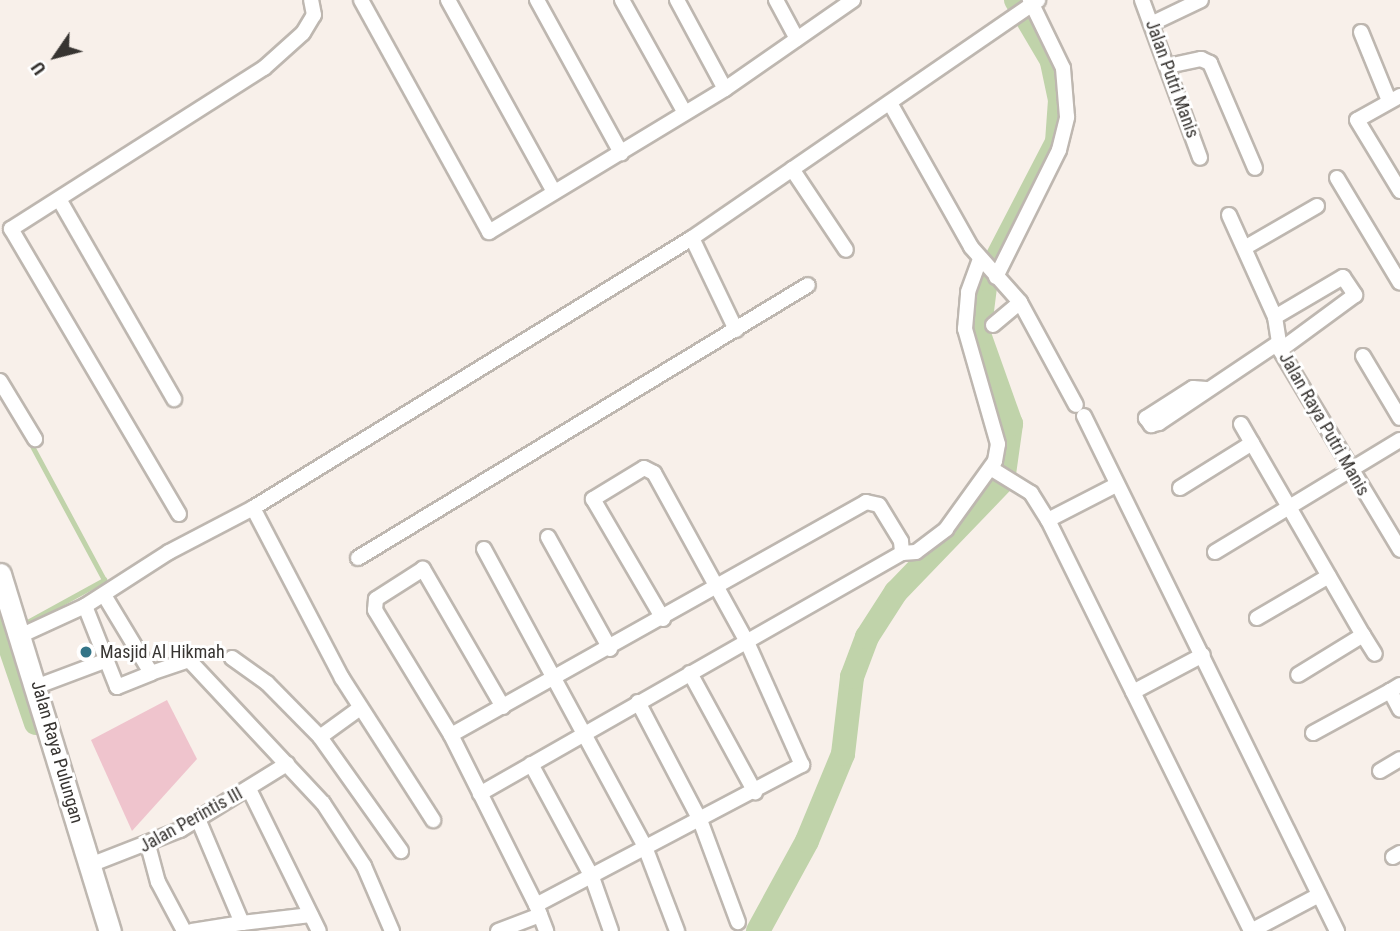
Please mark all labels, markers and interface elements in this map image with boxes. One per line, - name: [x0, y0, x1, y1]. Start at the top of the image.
- street label: Jalan Putri Manis: [1141, 17, 1203, 141]
- north arrow: [21, 21, 91, 91]
- text: U: [26, 57, 51, 79]
- street label: Jalan Raya Putri Manis: [1274, 348, 1374, 500]
- place label: Masjid Al Hikmah: [100, 641, 225, 663]
- marker: Masjid Al Hikmah: [78, 644, 94, 660]
- street label: Jalan Raya Pulungan: [26, 678, 88, 826]
- street label: Jalan Perintis III: [136, 783, 246, 857]

